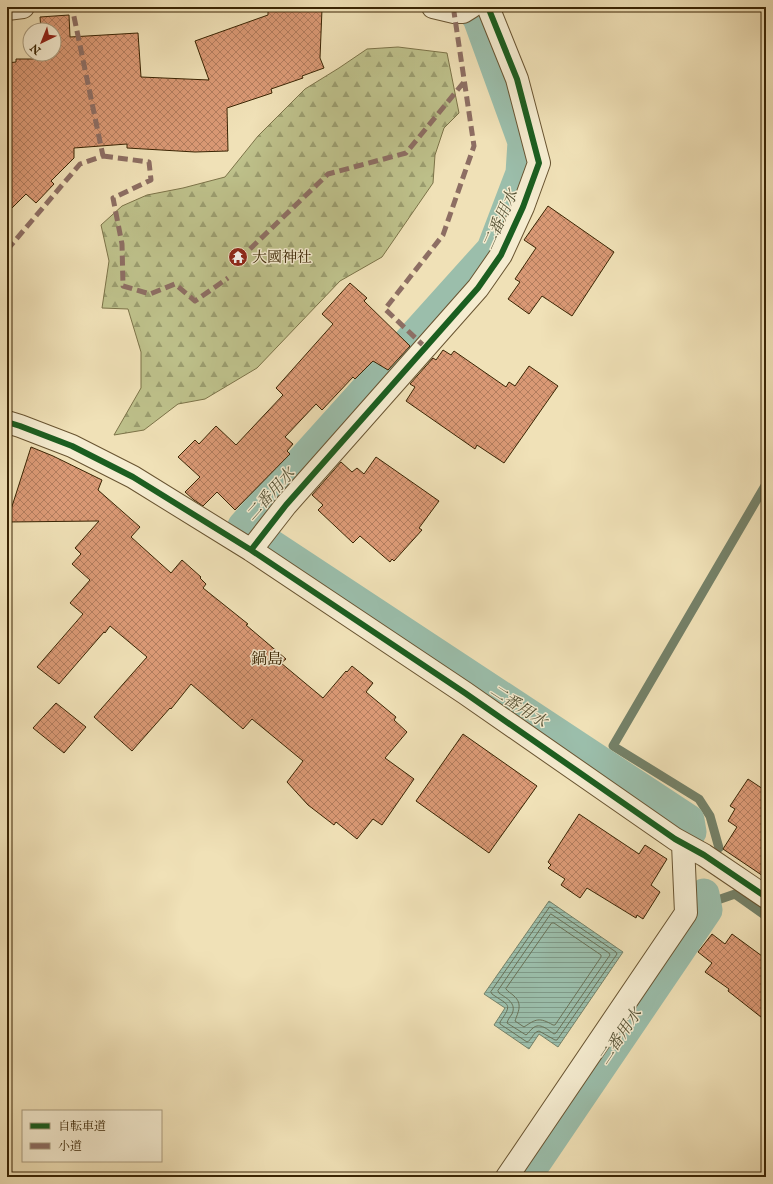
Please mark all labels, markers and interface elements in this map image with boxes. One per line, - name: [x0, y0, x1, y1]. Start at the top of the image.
- north arrow: [22, 22, 62, 62]
- text: N: [27, 40, 45, 58]
- water label: 二番用水: [479, 185, 524, 253]
- temple icon: 大國神社: [227, 246, 249, 268]
- place label: 大國神社: [252, 248, 312, 267]
- water label: 二番用水: [242, 463, 301, 525]
- district label: 鍋島: [251, 650, 283, 670]
- water label: 二番用水: [486, 681, 552, 734]
- water label: 二番用水: [595, 1003, 648, 1069]
- legend: [22, 1110, 162, 1162]
- text: 自転車道: [58, 1119, 106, 1134]
- text: 小道: [58, 1139, 82, 1154]

